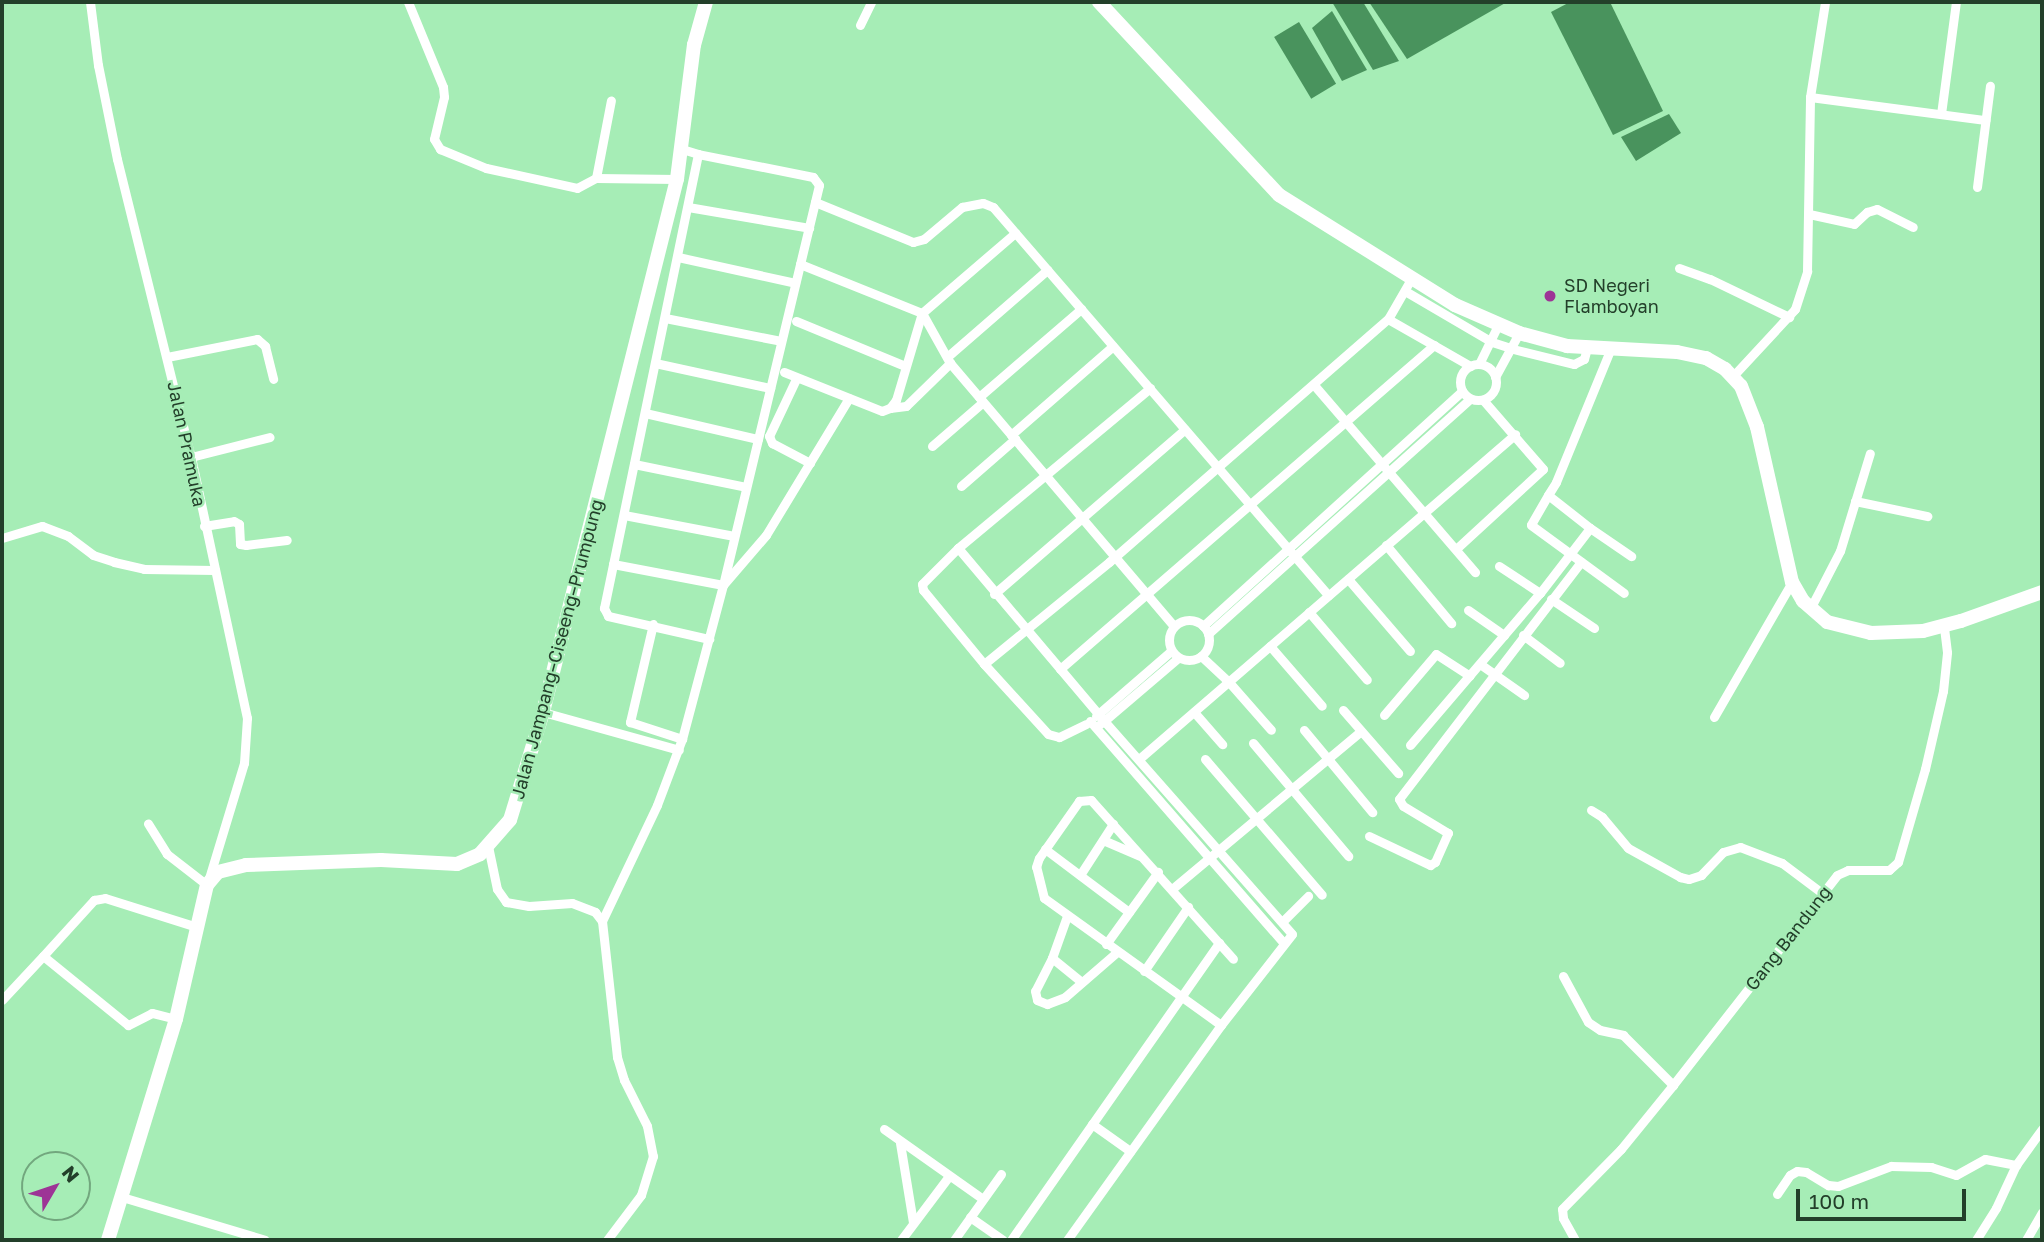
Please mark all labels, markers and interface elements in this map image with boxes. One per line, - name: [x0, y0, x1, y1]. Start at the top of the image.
- place label: SD Negeri Flamboyan: [1564, 275, 1659, 318]
- marker: SD Negeri Flamboyan: [1542, 288, 1558, 304]
- street label: Jalan Pramuka: [163, 379, 211, 509]
- street label: Jalan Jampang–Ciseeng–Prumpung: [507, 497, 607, 801]
- street label: Gang Bandung: [1740, 881, 1836, 995]
- north arrow: [21, 1151, 91, 1221]
- text: N: [58, 1161, 85, 1187]
- scale bar: [1799, 1176, 1969, 1220]
- text: 100 m: [1809, 1188, 1869, 1214]

